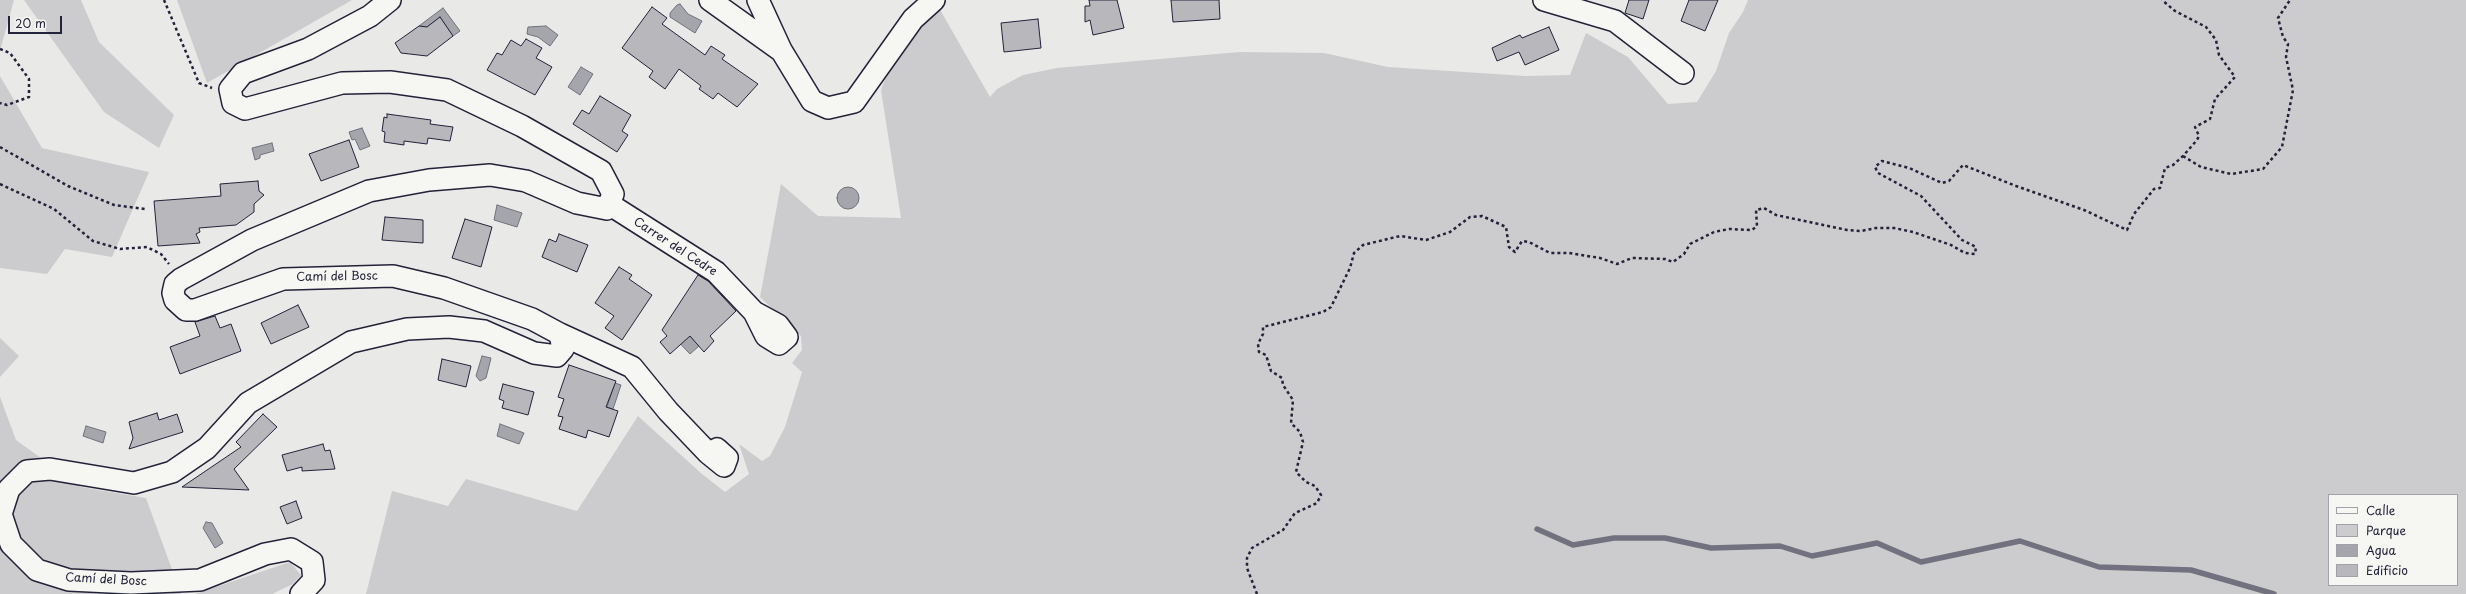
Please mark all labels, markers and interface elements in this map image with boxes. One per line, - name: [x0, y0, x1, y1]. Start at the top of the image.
- scale bar: [10, 8, 64, 34]
- text: 20 m: [15, 14, 46, 32]
- street label: Carrer del Cedre: [631, 215, 719, 279]
- street label: Camí del Bosc: [296, 269, 378, 285]
- legend: [2328, 494, 2458, 586]
- text: Calle: [2366, 501, 2395, 519]
- text: Parque: [2366, 521, 2406, 539]
- text: Agua: [2366, 541, 2396, 559]
- text: Edificio: [2366, 561, 2408, 579]
- street label: Camí del Bosc: [65, 571, 147, 589]

